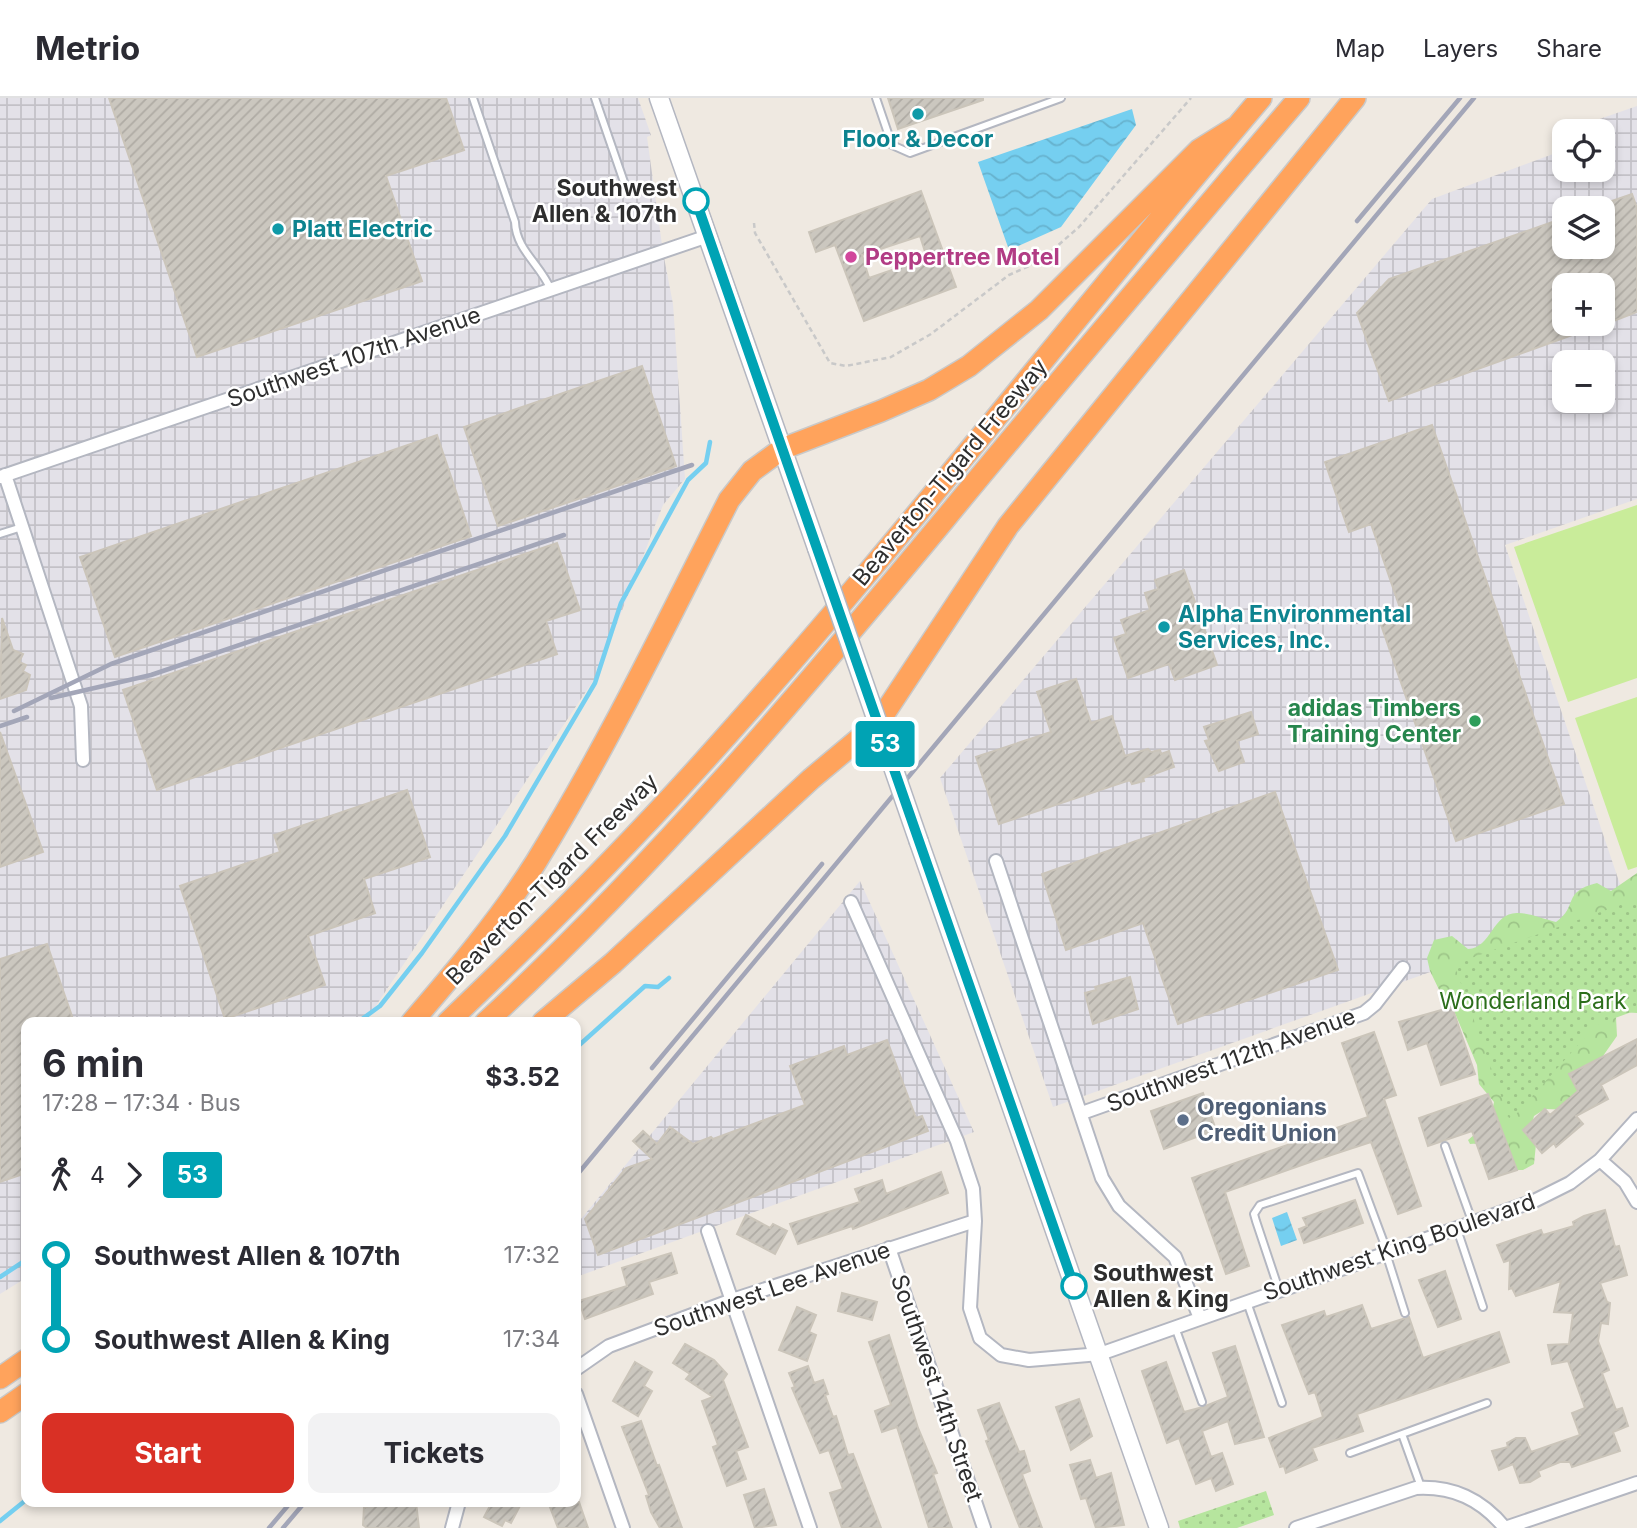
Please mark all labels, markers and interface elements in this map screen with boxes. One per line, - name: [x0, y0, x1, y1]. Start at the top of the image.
- text: Metrio: [35, 28, 140, 68]
- text: Map: [1335, 34, 1385, 63]
- text: Layers: [1423, 34, 1498, 63]
- text: Share: [1536, 34, 1602, 63]
- marker: Floor & Decor: [910, 106, 926, 122]
- map controls: [1552, 119, 1615, 413]
- button: locate: [1552, 119, 1615, 182]
- place label: Floor & Decor: [843, 125, 993, 153]
- place label: Southwest Allen & 107th: [532, 174, 678, 228]
- marker: Southwest Allen & 107th: [683, 188, 709, 214]
- button: layers: [1552, 196, 1615, 259]
- place label: Platt Electric: [292, 215, 433, 243]
- marker: Platt Electric: [270, 221, 286, 237]
- place label: Peppertree Motel: [865, 243, 1060, 271]
- marker: Peppertree Motel: [843, 249, 859, 265]
- button: +: [1552, 273, 1615, 336]
- street label: Southwest 107th Avenue: [224, 300, 484, 414]
- button: −: [1552, 350, 1615, 413]
- street label: Beaverton-Tigard Freeway: [847, 353, 1053, 591]
- place label: Alpha Environmental Services, Inc.: [1178, 600, 1411, 654]
- marker: Alpha Environmental Services, Inc.: [1156, 619, 1172, 635]
- place label: adidas Timbers Training Center: [1287, 694, 1461, 748]
- marker: adidas Timbers Training Center: [1467, 713, 1483, 729]
- line badge: 53: [854, 721, 917, 767]
- text: 53: [870, 729, 900, 758]
- street label: Beaverton-Tigard Freeway: [440, 767, 664, 991]
- park label: Wonderland Park: [1439, 987, 1627, 1015]
- street label: Southwest 112th Avenue: [1103, 1002, 1359, 1118]
- text: 6 min: [42, 1040, 144, 1086]
- text: $3.52: [485, 1061, 560, 1092]
- text: 17:28 – 17:34 · Bus: [42, 1089, 241, 1117]
- place label: Oregonians Credit Union: [1197, 1093, 1337, 1147]
- marker: Oregonians Credit Union: [1175, 1112, 1191, 1128]
- icon: walk: [42, 1156, 80, 1194]
- icon: forward: [115, 1156, 153, 1194]
- text: 53: [177, 1160, 208, 1189]
- text: 4: [90, 1161, 105, 1189]
- street label: Southwest King Boulevard: [1259, 1187, 1539, 1307]
- street label: Southwest Lee Avenue: [650, 1235, 894, 1343]
- text: Southwest Allen & 107th: [94, 1240, 401, 1271]
- text: 17:32: [504, 1241, 560, 1269]
- place label: Southwest Allen & King: [1093, 1259, 1229, 1313]
- street label: Southwest 14th Street: [885, 1271, 989, 1505]
- marker: Southwest Allen & King: [1061, 1273, 1087, 1299]
- text: Southwest Allen & King: [94, 1324, 390, 1355]
- text: 17:34: [503, 1325, 560, 1353]
- button: Start: [42, 1413, 294, 1493]
- button: Tickets: [308, 1413, 560, 1493]

